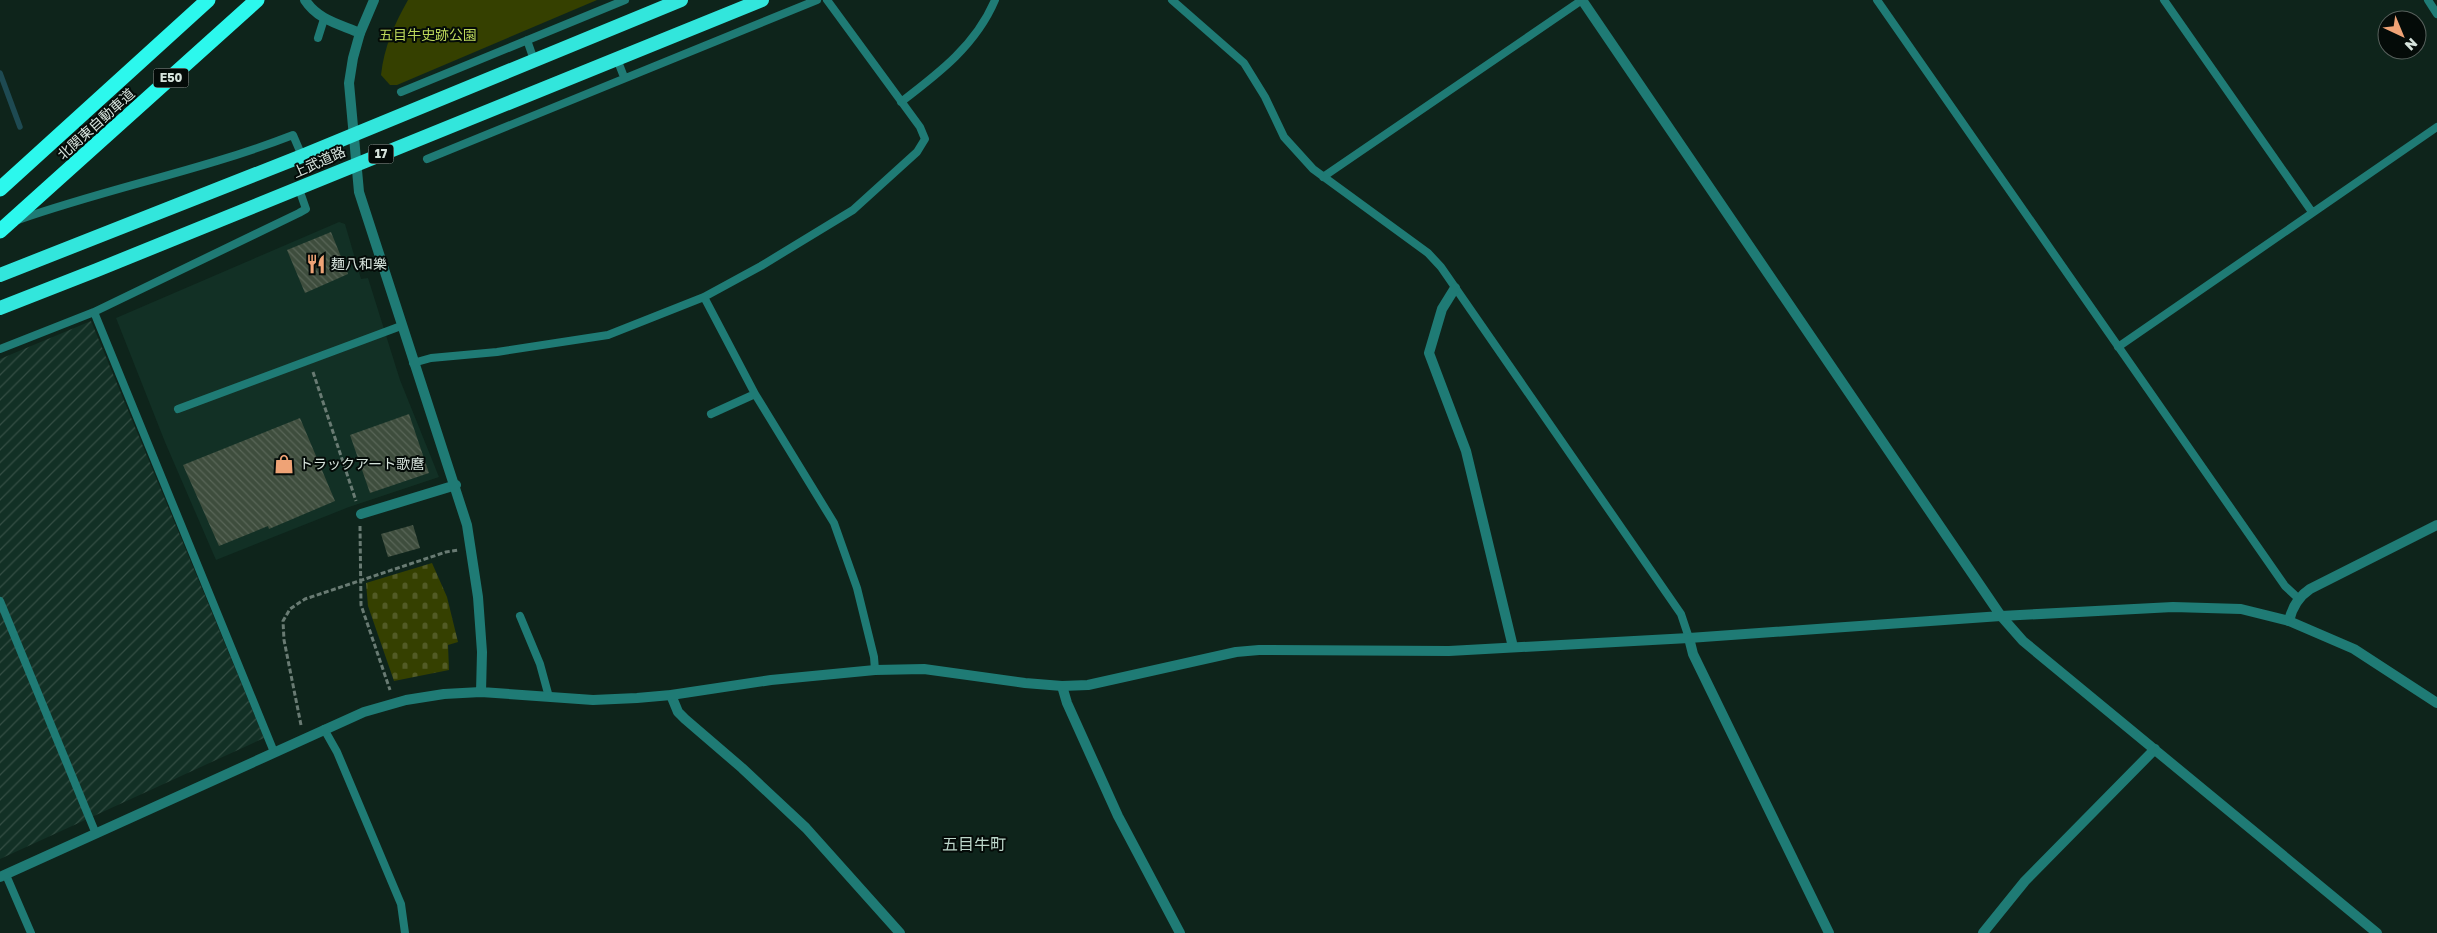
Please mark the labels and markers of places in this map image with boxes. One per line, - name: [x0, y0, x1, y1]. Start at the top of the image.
- restaurant icon: 麺八和樂: [305, 253, 327, 275]
- place label: 麺八和樂: [331, 255, 387, 272]
- shop icon: トラックアート歌麿: [273, 453, 295, 475]
- place label: トラックアート歌麿: [299, 455, 424, 472]

